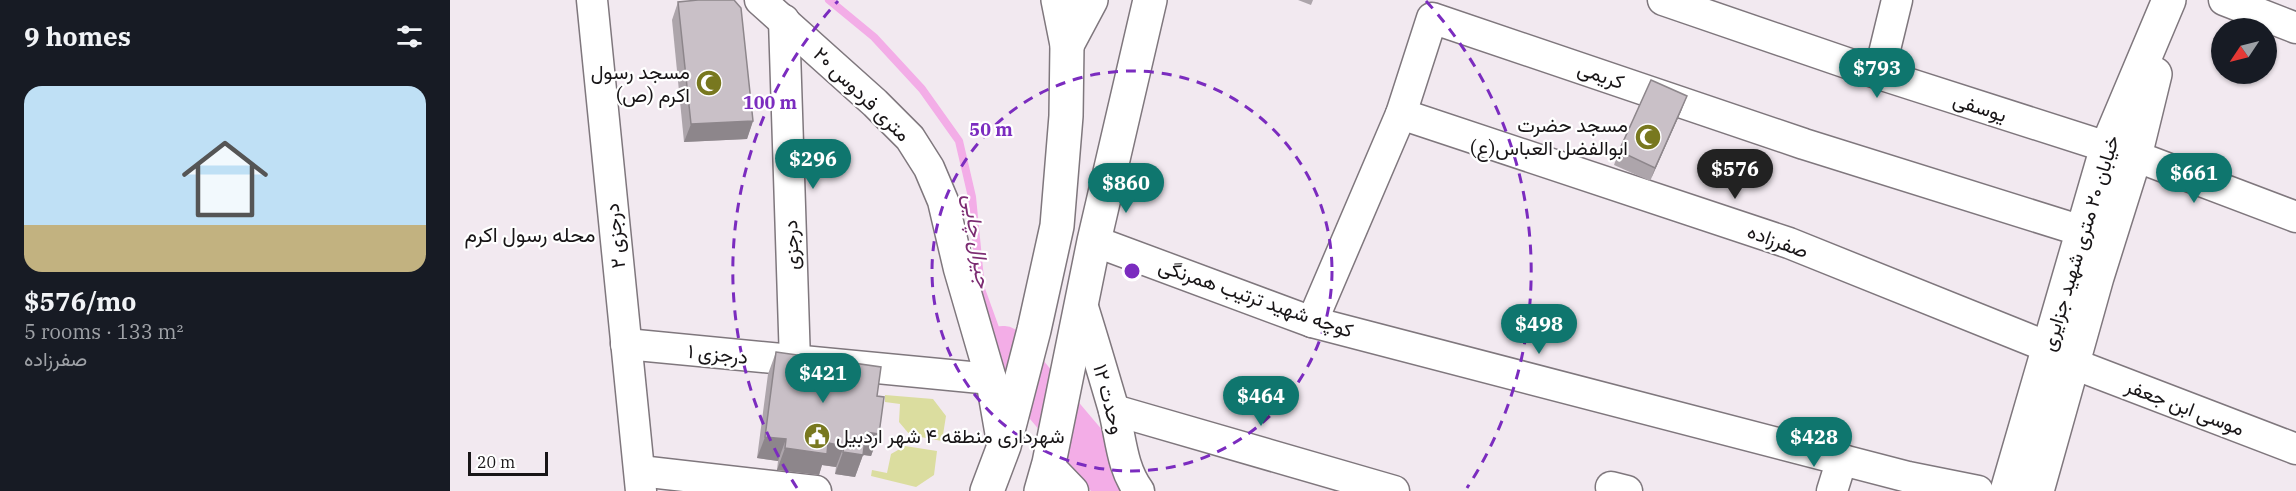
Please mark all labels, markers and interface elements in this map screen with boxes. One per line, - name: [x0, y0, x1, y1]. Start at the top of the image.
- north arrow: [2211, 18, 2277, 84]
- map controls: [2211, 18, 2277, 84]
- text: 9 homes: [24, 19, 131, 53]
- icon: filters: [393, 20, 426, 53]
- street label: ۲۰ متری فردوس: [808, 40, 917, 147]
- pin: $793: [1841, 48, 1913, 99]
- street label: کریمی: [1574, 54, 1628, 95]
- text: $793: [1853, 54, 1901, 81]
- place label: مسجد رسول اکرم (ص): [591, 58, 690, 108]
- mosque icon: مسجد رسول اکرم (ص): [694, 68, 724, 98]
- street label: یوسفی: [1950, 85, 2010, 128]
- text: 100 m: [743, 91, 798, 114]
- place label: مسجد حضرت ابوالفضل العباس(ع): [1470, 111, 1628, 162]
- text: 50 m: [969, 118, 1013, 141]
- mosque icon: مسجد حضرت ابوالفضل العباس(ع): [1633, 122, 1663, 152]
- icon: home: [171, 125, 279, 233]
- street label: خیابان ۲۰ متری شهید جزایری: [2034, 132, 2125, 354]
- pin: $296: [777, 139, 849, 190]
- text: $296: [789, 145, 837, 172]
- pin: $576: [1699, 149, 1771, 200]
- pin: $661: [2158, 153, 2230, 204]
- text: $576: [1711, 155, 1759, 182]
- text: $661: [2170, 159, 2218, 186]
- pin: $860: [1090, 163, 1162, 214]
- text: $860: [1102, 169, 1150, 196]
- water label: جیرال چایی: [957, 192, 999, 291]
- street label: درجزی ۲: [598, 202, 631, 270]
- street label: صفرزاده: [1744, 217, 1812, 264]
- district label: محله رسول اکرم: [465, 220, 595, 249]
- street label: درجزی: [776, 220, 805, 271]
- street label: کوچه شهید ترتیب همرنگی: [1155, 252, 1357, 345]
- centre of rings: [1122, 261, 1142, 281]
- text: $576/mo: [24, 284, 136, 318]
- pin: $498: [1503, 304, 1575, 355]
- text: $498: [1515, 310, 1563, 337]
- text: 5 rooms · 133 m²: [24, 318, 183, 345]
- street label: درجزی ۱: [687, 337, 750, 370]
- text: صفرزاده: [24, 345, 87, 372]
- pin: $421: [787, 353, 859, 404]
- text: $421: [799, 359, 847, 386]
- street label: وحدت ۱۲: [1087, 361, 1132, 437]
- street label: موسی ابن جعفر: [2121, 371, 2248, 442]
- pin: $464: [1225, 376, 1297, 427]
- text: $464: [1237, 382, 1285, 409]
- pin: $428: [1778, 417, 1850, 468]
- public building icon: شهرداری منطقه ۴ شهر اردبیل: [802, 421, 832, 451]
- place label: شهرداری منطقه ۴ شهر اردبیل: [836, 422, 1064, 449]
- text: $428: [1790, 423, 1838, 450]
- scale bar: [468, 449, 548, 476]
- text: 20 m: [477, 452, 515, 472]

